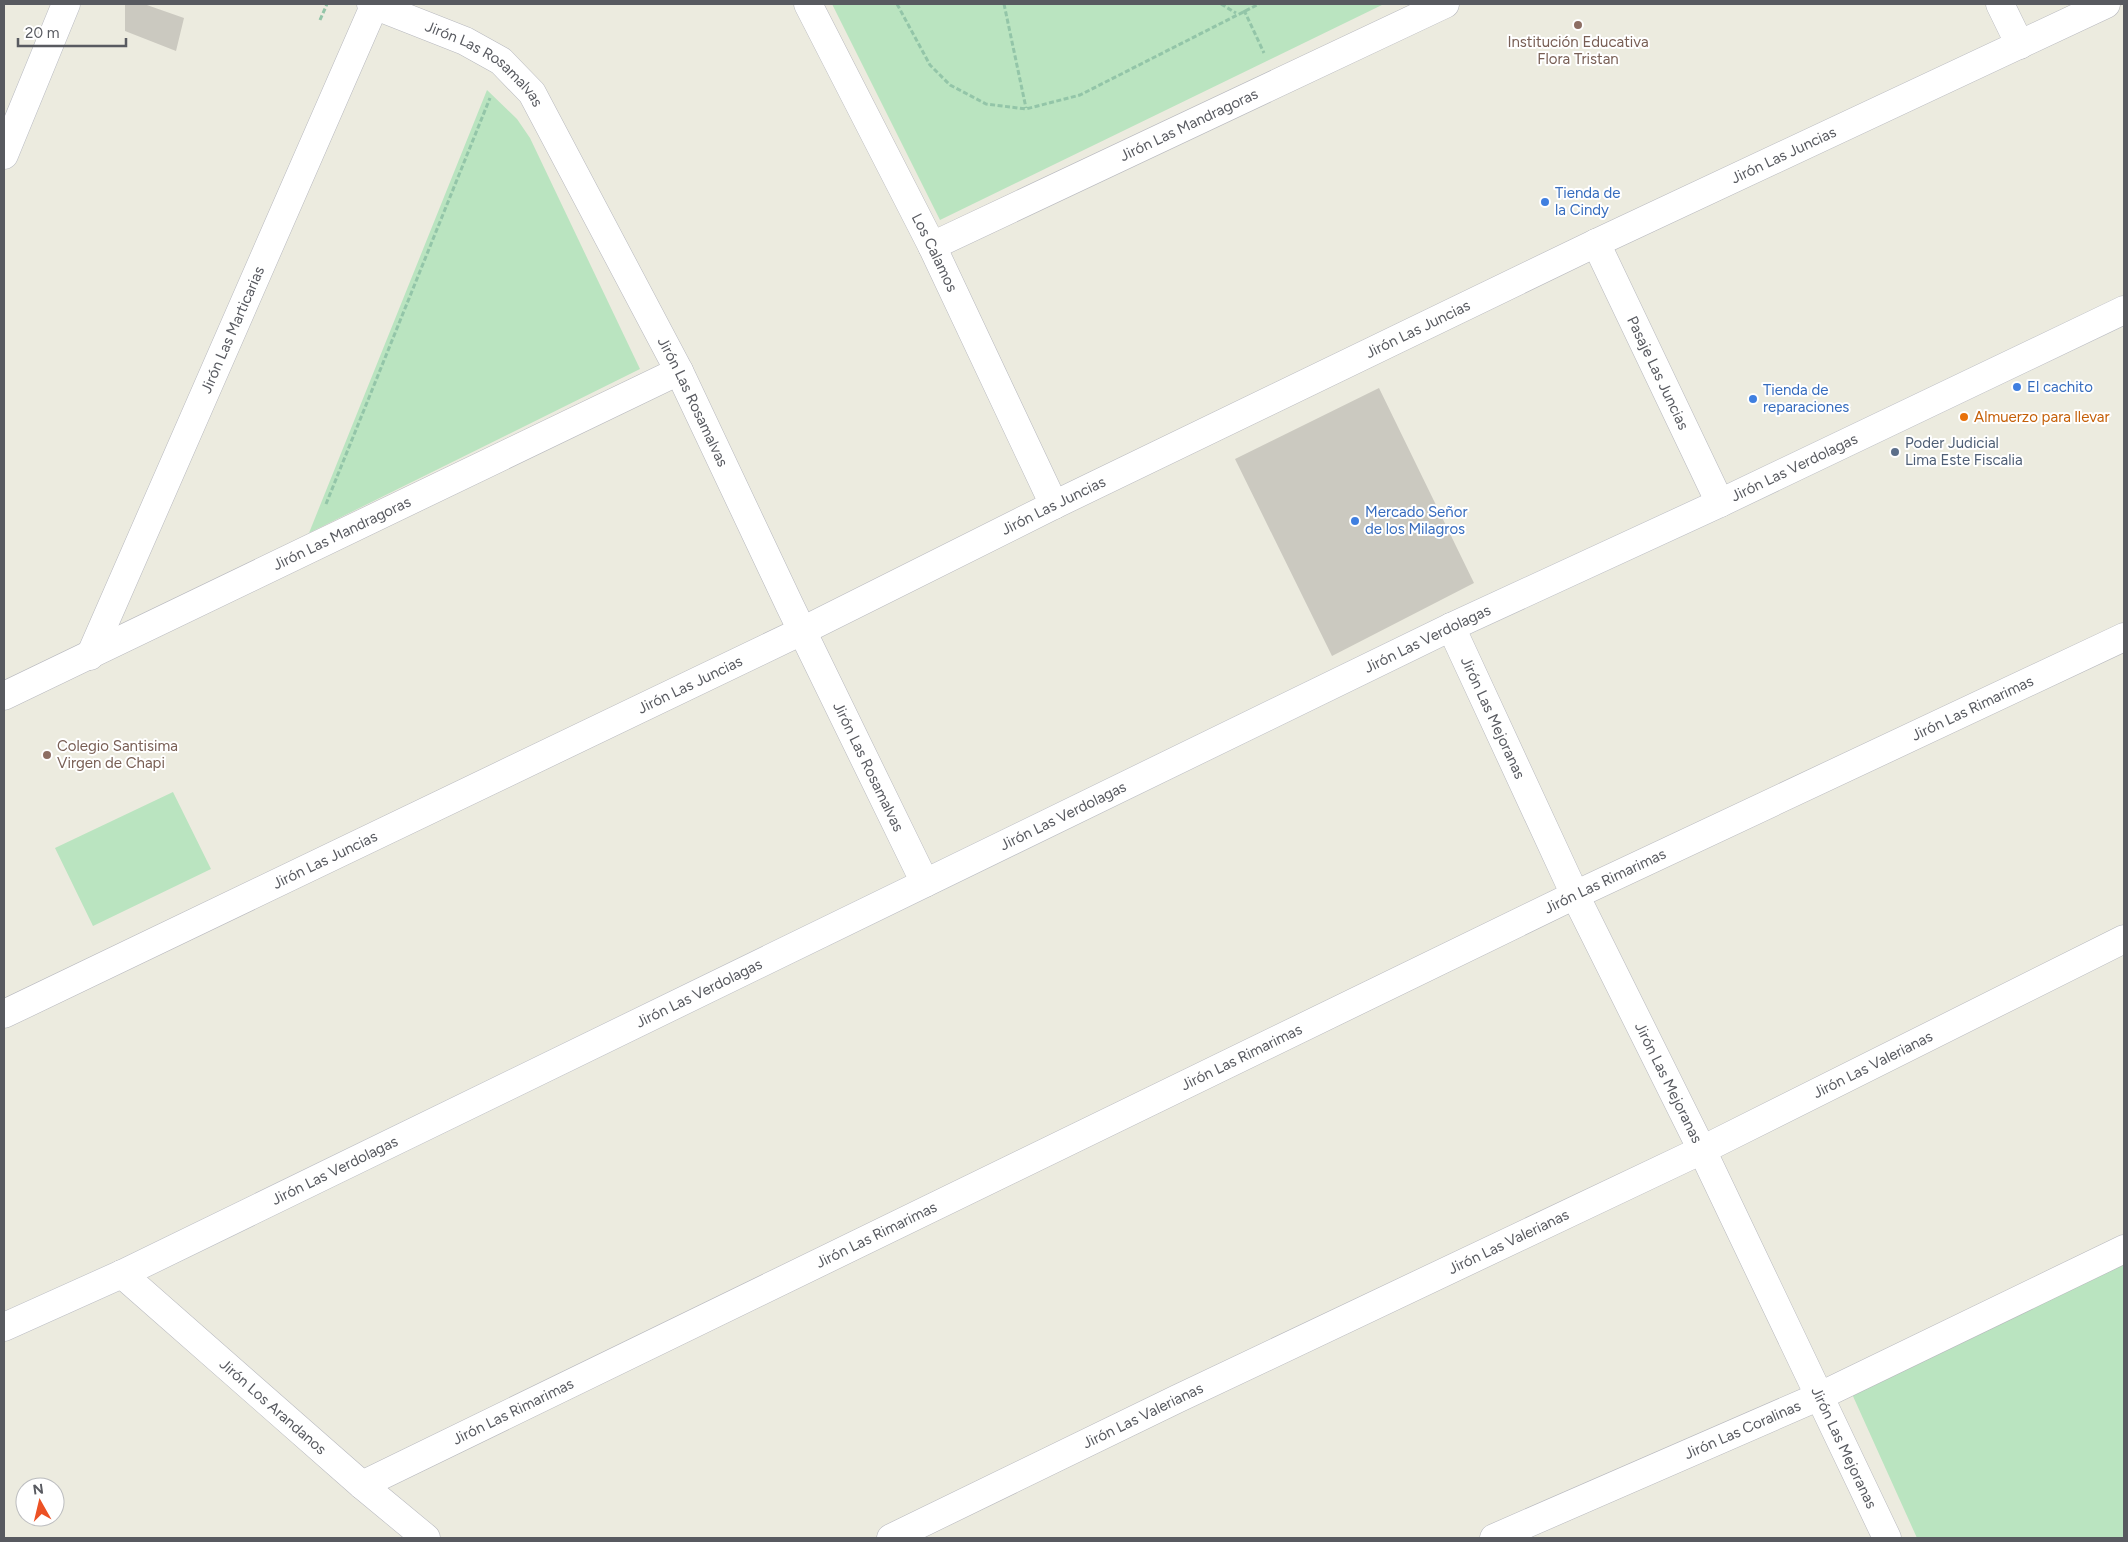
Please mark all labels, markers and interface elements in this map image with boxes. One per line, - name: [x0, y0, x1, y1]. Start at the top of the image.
- scale bar: [18, 15, 125, 47]
- street label: Jirón Las Rosamalvas: [423, 17, 547, 110]
- marker: Institución Educativa Flora Tristan: [1572, 19, 1584, 31]
- text: 20 m: [25, 24, 59, 42]
- place label: Institución Educativa Flora Tristan: [1507, 33, 1649, 68]
- street label: Jirón Las Mandragoras: [1117, 85, 1261, 165]
- street label: Jirón Las Juncias: [1728, 123, 1839, 187]
- place label: Tienda de la Cindy: [1555, 184, 1620, 219]
- marker: Tienda de la Cindy: [1539, 196, 1551, 208]
- street label: Los Calamos: [908, 210, 961, 295]
- street label: Jirón Las Marticarias: [197, 263, 268, 396]
- street label: Jirón Las Juncias: [1363, 296, 1473, 362]
- street label: Pasaje Las Juncias: [1623, 313, 1693, 433]
- street label: Jirón Las Rosamalvas: [654, 334, 732, 470]
- place label: El cachito: [2027, 378, 2093, 396]
- place label: Tienda de reparaciones: [1763, 381, 1849, 416]
- marker: El cachito: [2011, 381, 2023, 393]
- marker: Tienda de reparaciones: [1747, 393, 1759, 405]
- place label: Almuerzo para llevar: [1974, 408, 2110, 426]
- marker: Almuerzo para llevar: [1958, 411, 1970, 423]
- street label: Jirón Las Verdolagas: [1728, 430, 1861, 505]
- place label: Poder Judicial Lima Este Fiscalia: [1905, 434, 2023, 469]
- marker: Poder Judicial Lima Este Fiscalia: [1889, 446, 1901, 458]
- street label: Jirón Las Juncias: [998, 472, 1108, 539]
- street label: Jirón Las Mandragoras: [270, 493, 414, 574]
- place label: Mercado Señor de los Milagros: [1365, 503, 1467, 538]
- marker: Mercado Señor de los Milagros: [1349, 515, 1361, 527]
- street label: Jirón Las Verdolagas: [1361, 601, 1494, 677]
- street label: Jirón Las Juncias: [635, 652, 745, 718]
- street label: Jirón Las Mejoranas: [1457, 654, 1529, 782]
- street label: Jirón Las Rimarimas: [1909, 672, 2036, 745]
- street label: Jirón Las Rosamalvas: [829, 699, 908, 835]
- place label: Colegio Santisima Virgen de Chapi: [57, 737, 178, 772]
- marker: Colegio Santisima Virgen de Chapi: [41, 749, 53, 761]
- street label: Jirón Las Verdolagas: [997, 778, 1129, 854]
- street label: Jirón Las Juncias: [270, 827, 380, 893]
- street label: Jirón Las Rimarimas: [1541, 845, 1669, 918]
- street label: Jirón Las Verdolagas: [633, 955, 765, 1032]
- street label: Jirón Las Mejoranas: [1631, 1019, 1706, 1146]
- street label: Jirón Las Rimarimas: [1178, 1020, 1305, 1094]
- street label: Jirón Las Valerianas: [1810, 1027, 1936, 1102]
- street label: Jirón Las Verdolagas: [269, 1132, 401, 1209]
- street label: Jirón Las Rimarimas: [813, 1198, 940, 1272]
- street label: Jirón Las Valerianas: [1445, 1205, 1572, 1278]
- street label: Jirón Los Arandanos: [216, 1355, 330, 1458]
- street label: Jirón Las Rimarimas: [450, 1374, 577, 1449]
- street label: Jirón Las Valerianas: [1080, 1379, 1206, 1452]
- street label: Jirón Las Mejoranas: [1807, 1384, 1881, 1511]
- street label: Jirón Las Coralinas: [1681, 1396, 1804, 1463]
- north arrow: [15, 1477, 65, 1527]
- text: N: [32, 1480, 45, 1499]

